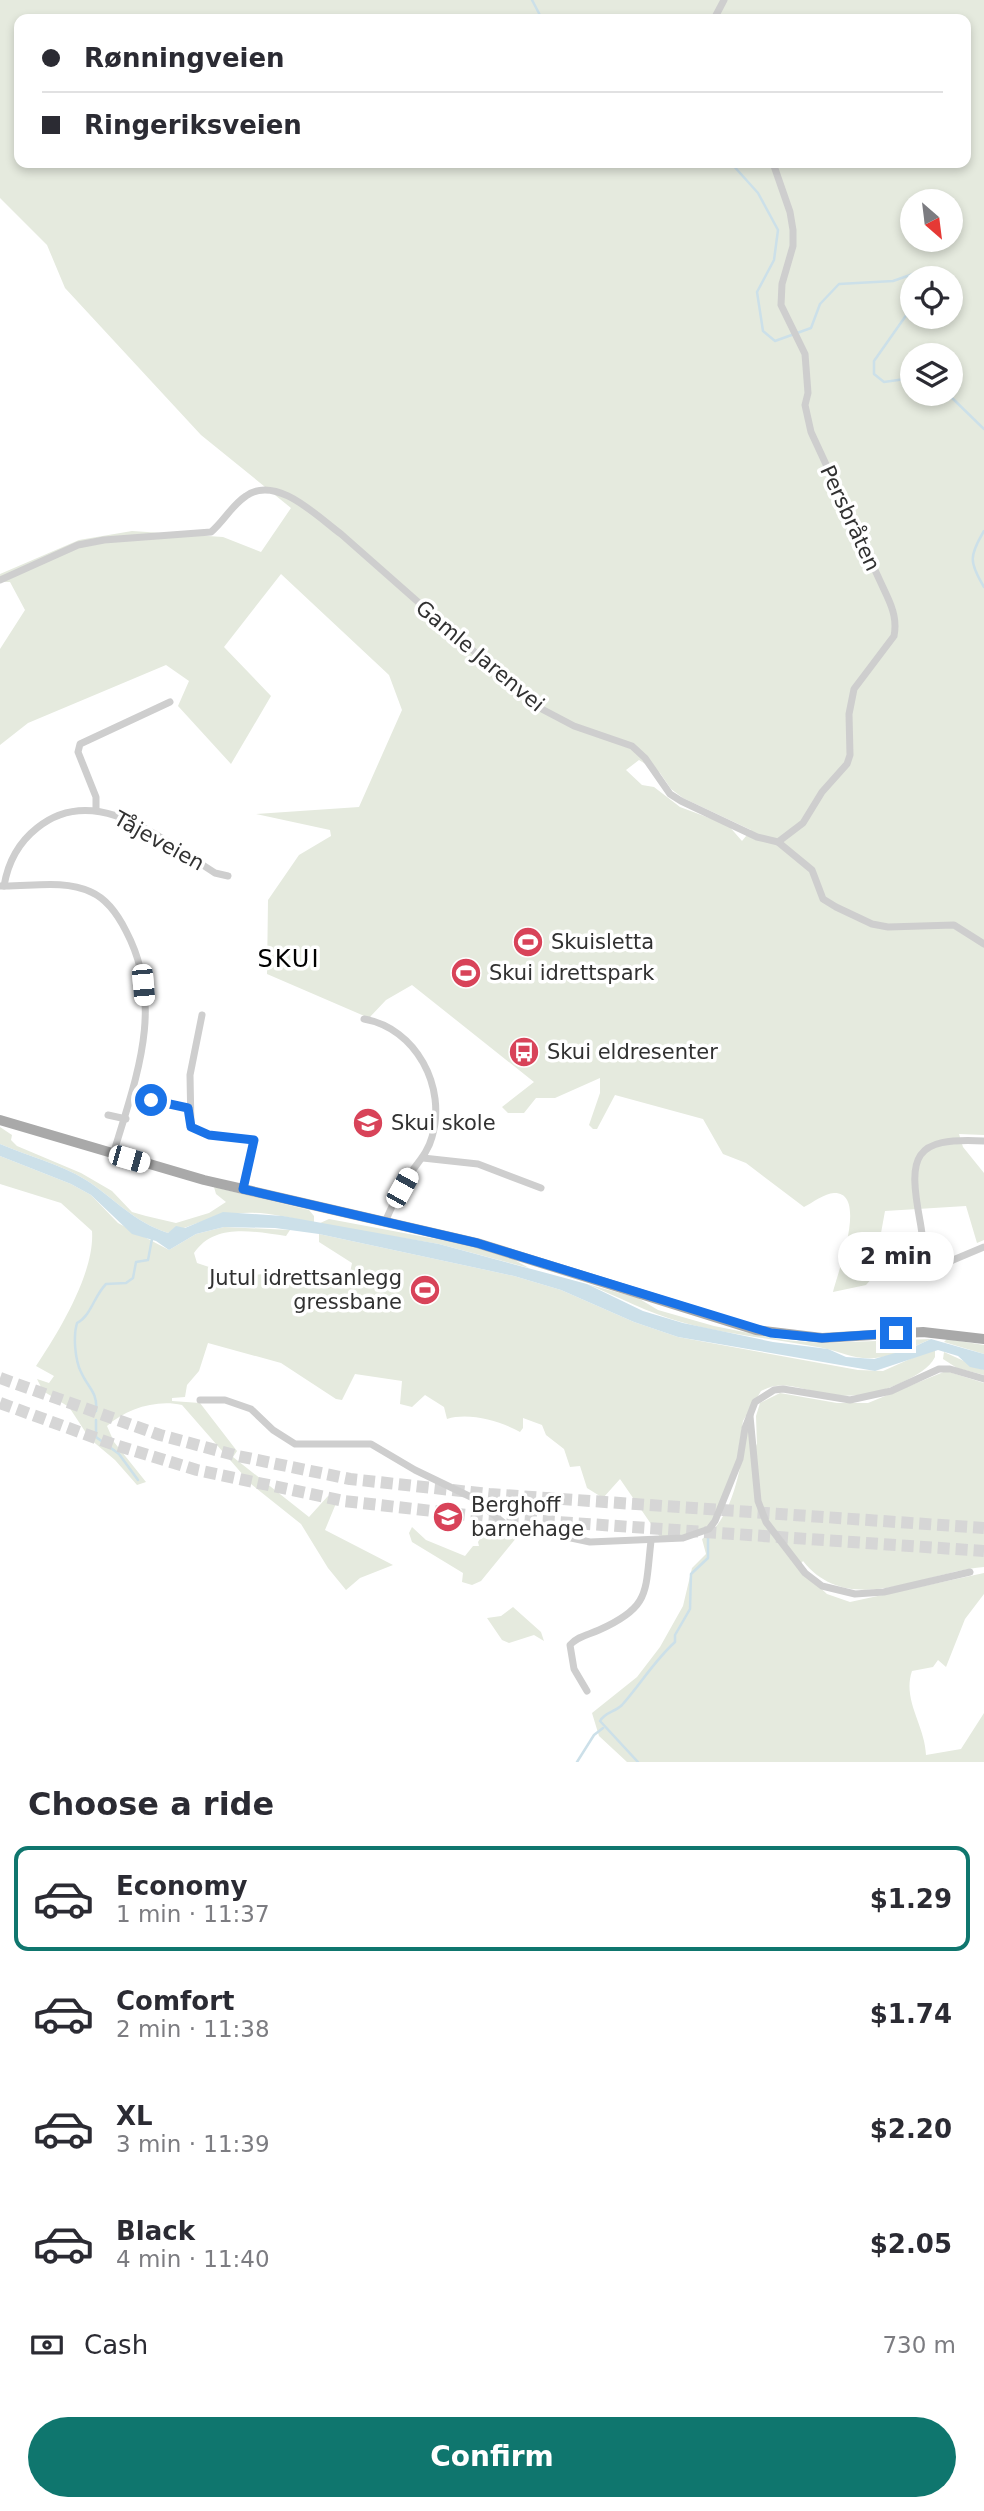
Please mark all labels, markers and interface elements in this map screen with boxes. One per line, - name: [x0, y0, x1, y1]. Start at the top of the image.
- text: Rønningveien: [84, 43, 285, 73]
- text: Ringeriksveien: [84, 110, 302, 140]
- north arrow: [900, 189, 962, 252]
- map controls: [900, 189, 963, 406]
- button: locate: [900, 266, 963, 329]
- button: layers: [900, 343, 963, 406]
- street label: Persbråten: [815, 461, 886, 575]
- street label: Gamle Jarenvei: [411, 595, 549, 717]
- street label: Tåjeveien: [109, 805, 209, 876]
- sports icon: Skuisletta: [511, 925, 545, 959]
- place label: Skuisletta: [551, 930, 654, 954]
- district label: SKUI: [258, 945, 320, 973]
- sports icon: Skui idrettspark: [449, 956, 483, 990]
- place label: Skui idrettspark: [489, 961, 655, 985]
- car: [131, 963, 156, 1007]
- bus stop icon: Skui eldresenter: [507, 1035, 541, 1069]
- place label: Skui eldresenter: [547, 1040, 718, 1064]
- route start: [135, 1084, 167, 1116]
- school or university icon: Skui skole: [351, 1106, 385, 1140]
- place label: Skui skole: [391, 1111, 496, 1135]
- car: [106, 1143, 153, 1175]
- car: [383, 1165, 422, 1211]
- callout: 2 min: [838, 1232, 954, 1280]
- text: 2 min: [860, 1243, 932, 1269]
- place label: Jutul idrettsanlegg gressbane: [207, 1266, 402, 1314]
- sports icon: Jutul idrettsanlegg gressbane: [408, 1273, 442, 1307]
- route end: [880, 1317, 912, 1349]
- place label: Berghoff barnehage: [471, 1493, 584, 1541]
- school or university icon: Berghoff barnehage: [431, 1500, 465, 1534]
- text: Choose a ride: [28, 1785, 274, 1823]
- icon: car: [32, 1867, 95, 1930]
- text: Economy: [116, 1871, 247, 1901]
- text: $1.29: [870, 1884, 952, 1914]
- text: 1 min · 11:37: [116, 1901, 270, 1927]
- icon: car: [32, 1982, 95, 2045]
- text: Comfort: [116, 1986, 234, 2016]
- text: $1.74: [870, 1999, 952, 2029]
- text: 2 min · 11:38: [116, 2016, 270, 2042]
- icon: car: [32, 2097, 95, 2160]
- text: XL: [116, 2101, 153, 2131]
- text: $2.20: [870, 2114, 952, 2144]
- text: 3 min · 11:39: [116, 2131, 270, 2157]
- icon: car: [32, 2212, 95, 2275]
- text: Black: [116, 2216, 195, 2246]
- text: $2.05: [870, 2229, 952, 2259]
- text: 4 min · 11:40: [116, 2246, 270, 2272]
- icon: cash: [28, 2326, 66, 2364]
- text: Cash: [84, 2330, 148, 2360]
- text: 730 m: [882, 2332, 956, 2358]
- button: Confirm: [28, 2417, 956, 2497]

